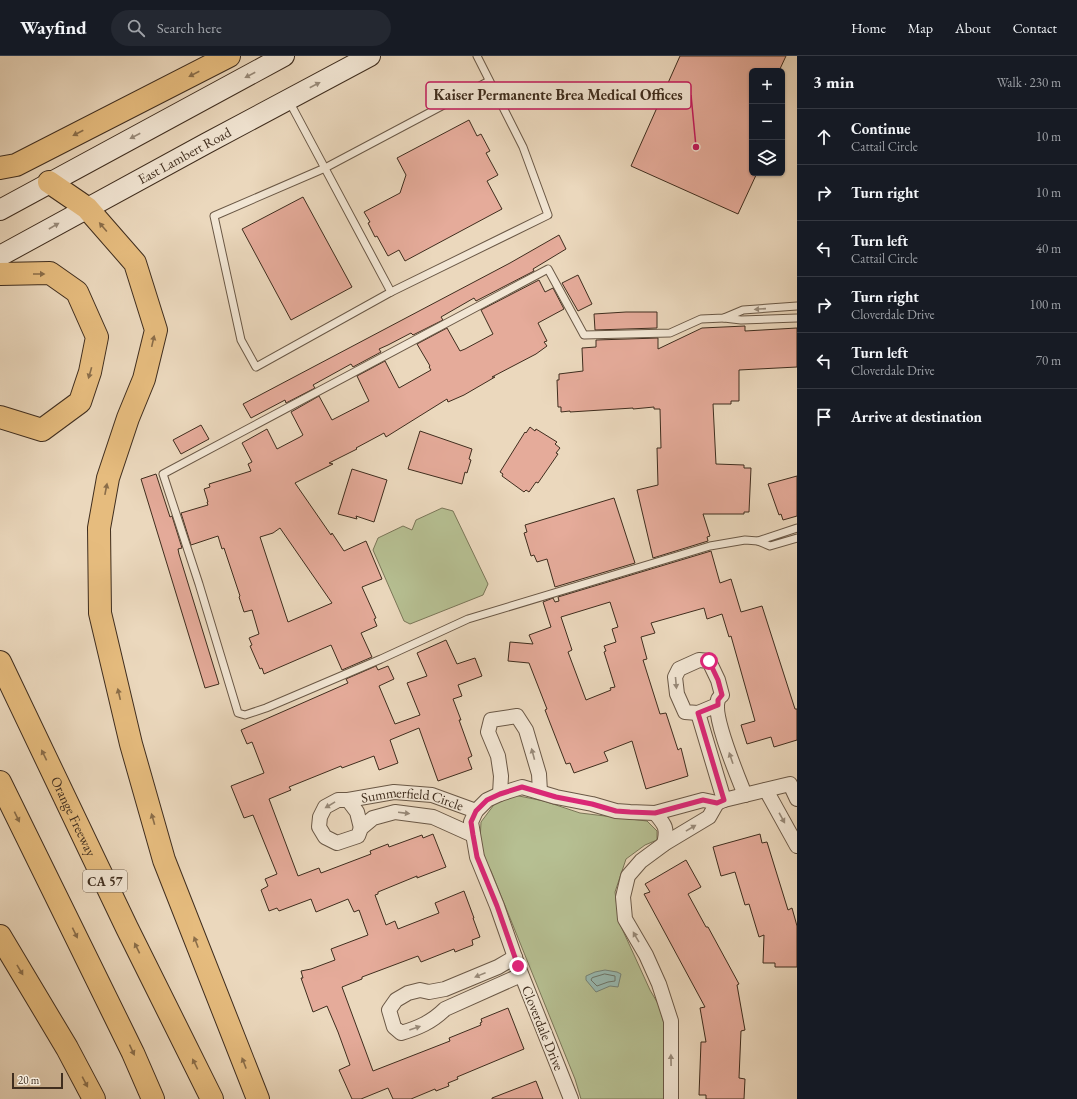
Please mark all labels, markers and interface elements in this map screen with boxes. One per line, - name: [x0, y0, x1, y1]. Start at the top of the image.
- search box: [111, 10, 391, 46]
- text: Wayfind: [20, 15, 87, 40]
- icon: search: [125, 17, 147, 39]
- text: Search here: [157, 18, 222, 37]
- text: Home: [851, 19, 886, 37]
- text: Map: [908, 19, 933, 37]
- text: About: [955, 19, 991, 37]
- text: Contact: [1013, 19, 1057, 37]
- map controls: [749, 68, 785, 176]
- button: +: [749, 68, 785, 104]
- one-way arrow: [188, 71, 200, 77]
- one-way arrow: [244, 71, 255, 78]
- text: 3 min: [813, 71, 854, 93]
- text: Walk · 230 m: [997, 74, 1061, 91]
- one-way arrow: [310, 82, 321, 88]
- callout: Kaiser Permanente Brea Medical Offices: [426, 82, 691, 109]
- text: Kaiser Permanente Brea Medical Offices: [433, 85, 683, 104]
- button: −: [749, 104, 785, 140]
- text: Continue: [851, 119, 911, 138]
- street label: East Lambert Road: [135, 122, 235, 188]
- icon: ahead: [813, 126, 835, 148]
- text: 10 m: [1036, 128, 1061, 145]
- one-way arrow: [73, 130, 84, 136]
- one-way arrow: [129, 133, 141, 140]
- text: Cattail Circle: [851, 138, 918, 155]
- button: layers: [749, 140, 785, 176]
- icon: right: [813, 182, 835, 204]
- text: Turn right: [851, 183, 919, 202]
- text: 10 m: [1036, 184, 1061, 201]
- one-way arrow: [99, 222, 108, 232]
- one-way arrow: [48, 223, 60, 230]
- text: Turn left: [851, 231, 908, 250]
- icon: left: [813, 238, 835, 260]
- text: 40 m: [1036, 240, 1061, 257]
- text: Cattail Circle: [851, 250, 918, 267]
- one-way arrow: [33, 270, 45, 277]
- text: Turn right: [851, 287, 919, 306]
- icon: right: [813, 294, 835, 316]
- text: 100 m: [1030, 296, 1061, 313]
- one-way arrow: [754, 305, 766, 312]
- text: Cloverdale Drive: [851, 306, 935, 323]
- one-way arrow: [151, 335, 157, 347]
- text: Turn left: [851, 343, 908, 362]
- icon: left: [813, 350, 835, 372]
- text: 70 m: [1036, 352, 1061, 369]
- text: Cloverdale Drive: [851, 362, 935, 379]
- one-way arrow: [87, 367, 93, 379]
- icon: arrive: [813, 406, 835, 428]
- text: Arrive at destination: [851, 407, 982, 426]
- one-way arrow: [103, 483, 109, 495]
- route start: [700, 652, 718, 670]
- one-way arrow: [673, 677, 679, 689]
- one-way arrow: [116, 688, 122, 700]
- one-way arrow: [530, 748, 536, 760]
- one-way arrow: [41, 749, 47, 761]
- one-way arrow: [728, 752, 734, 764]
- street label: Orange Freeway: [47, 773, 101, 860]
- street label: Summerfield Circle: [360, 783, 467, 815]
- one-way arrow: [324, 801, 336, 808]
- one-way arrow: [398, 810, 410, 817]
- one-way arrow: [14, 811, 20, 822]
- one-way arrow: [778, 812, 785, 824]
- one-way arrow: [150, 813, 156, 825]
- one-way arrow: [685, 825, 697, 832]
- road number: CA 57: [83, 870, 127, 892]
- one-way arrow: [71, 928, 78, 939]
- one-way arrow: [632, 932, 639, 943]
- one-way arrow: [193, 935, 199, 947]
- one-way arrow: [134, 942, 140, 953]
- route end: [509, 957, 527, 975]
- one-way arrow: [17, 964, 24, 976]
- one-way arrow: [474, 972, 486, 978]
- street label: Cloverdale Drive: [518, 983, 568, 1074]
- one-way arrow: [409, 1025, 421, 1031]
- one-way arrow: [129, 1044, 135, 1056]
- one-way arrow: [668, 1054, 675, 1066]
- one-way arrow: [241, 1056, 247, 1068]
- one-way arrow: [192, 1058, 198, 1070]
- scale bar: [12, 1071, 63, 1090]
- text: 20 m: [18, 1073, 39, 1087]
- one-way arrow: [82, 1076, 89, 1088]

